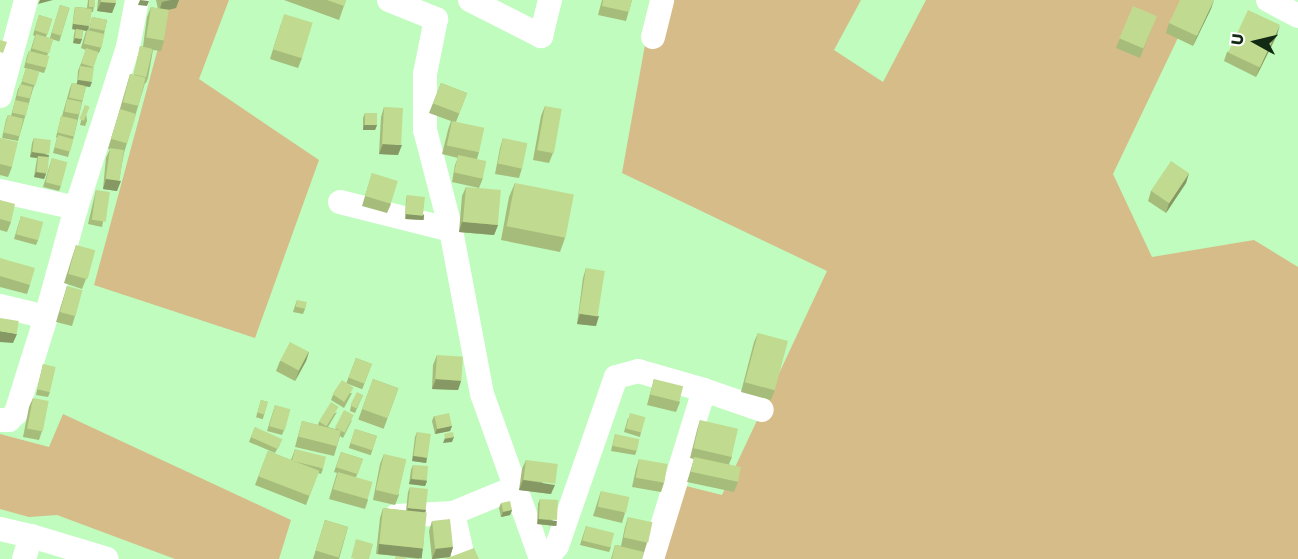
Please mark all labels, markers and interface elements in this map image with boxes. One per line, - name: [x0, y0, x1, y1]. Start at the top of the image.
- north arrow: [1226, 12, 1286, 72]
- text: U: [1226, 32, 1250, 47]

